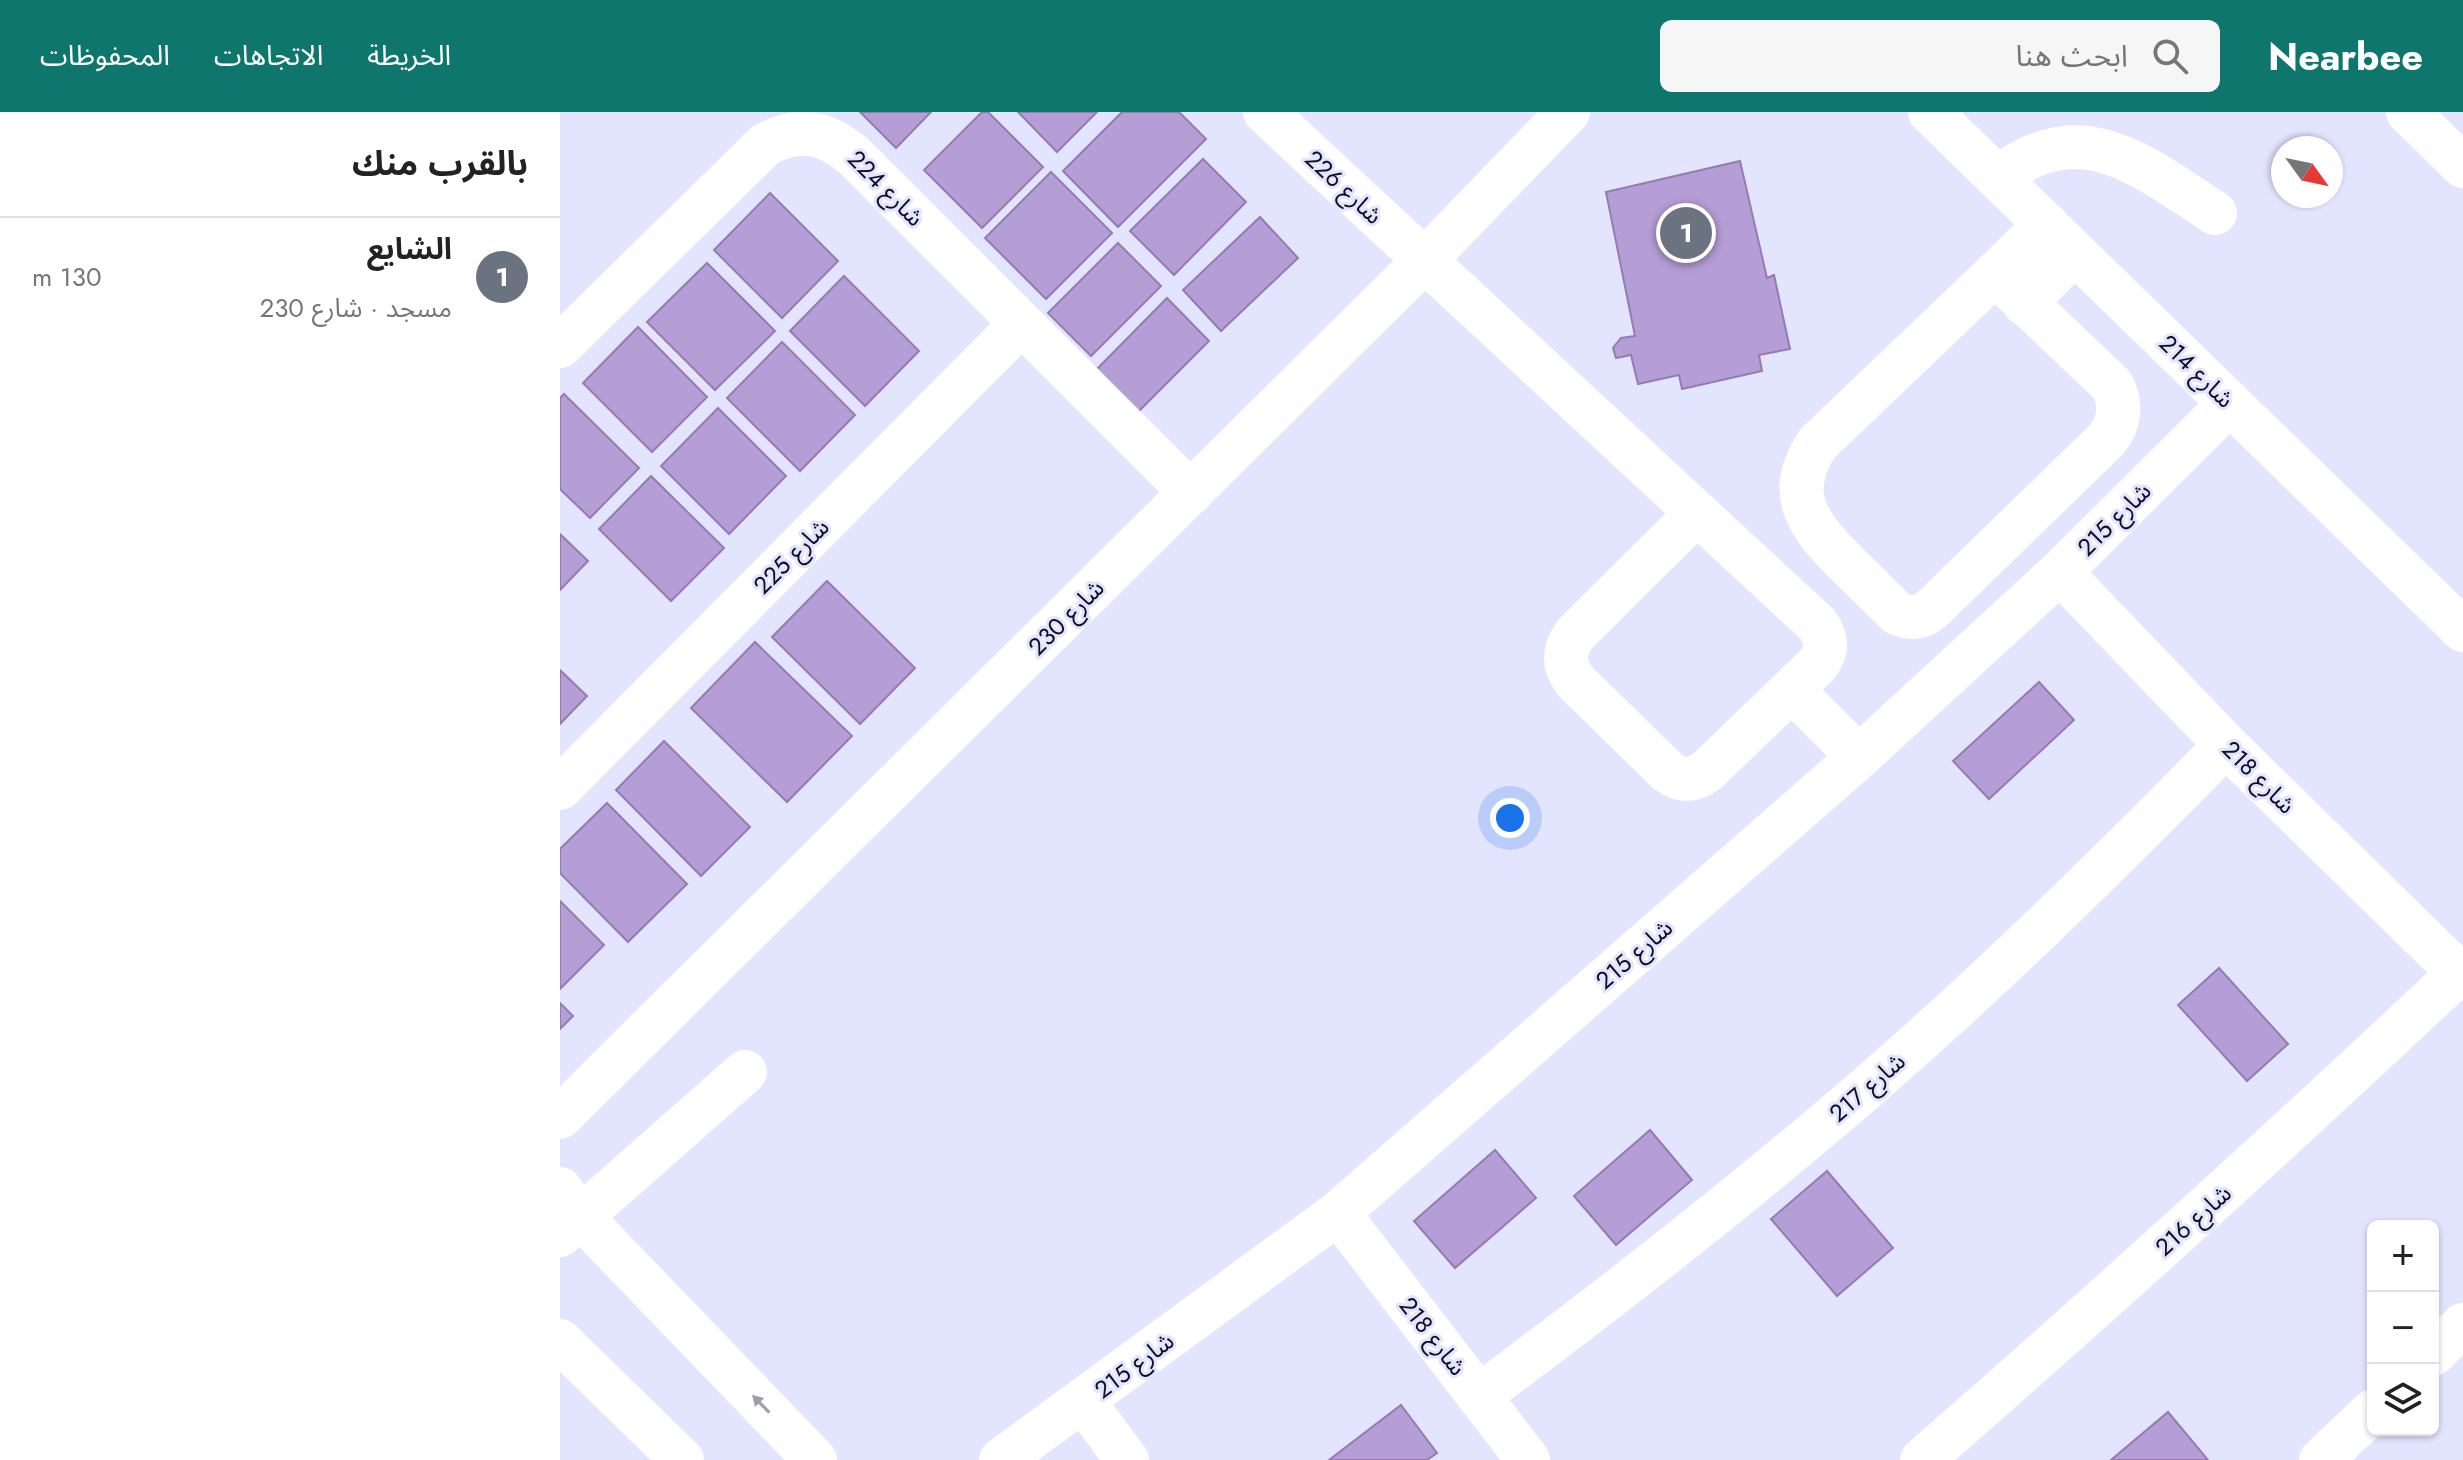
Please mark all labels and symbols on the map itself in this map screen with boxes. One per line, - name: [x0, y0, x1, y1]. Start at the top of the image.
- north arrow: [2271, 136, 2343, 208]
- street label: شارع 224: [840, 142, 932, 234]
- street label: شارع 226: [1297, 142, 1391, 232]
- pin: 1: [1660, 203, 1712, 263]
- street label: شارع 214: [2152, 326, 2242, 416]
- street label: شارع 215: [2069, 474, 2159, 564]
- street label: شارع 225: [745, 510, 837, 602]
- street label: شارع 230: [1020, 571, 1112, 663]
- street label: شارع 218: [2214, 732, 2304, 822]
- your location: [1490, 798, 1530, 838]
- street label: شارع 215: [1588, 911, 1680, 997]
- street label: شارع 217: [1821, 1044, 1913, 1130]
- street label: شارع 216: [2147, 1176, 2239, 1264]
- street label: شارع 218: [1391, 1289, 1475, 1383]
- street label: شارع 215: [1087, 1323, 1181, 1407]
- one-way arrow: [753, 1395, 771, 1414]

